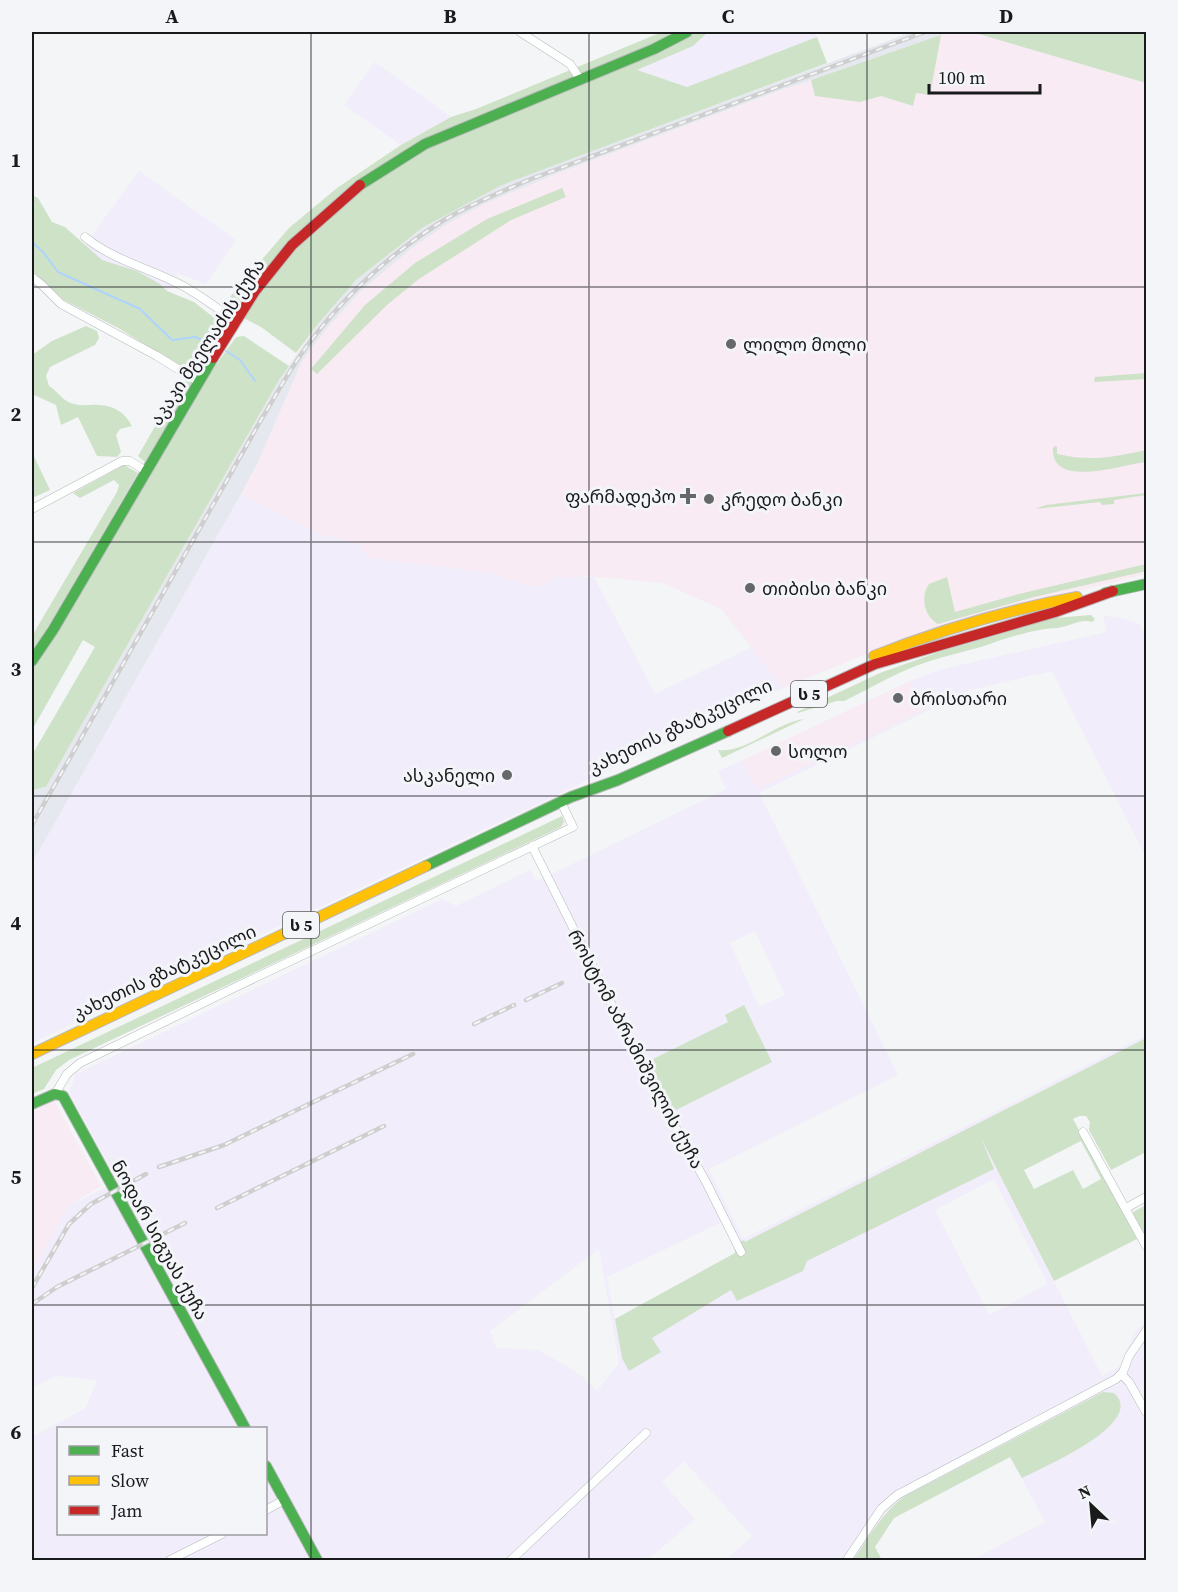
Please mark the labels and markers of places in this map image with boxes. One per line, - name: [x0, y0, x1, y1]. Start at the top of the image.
- place label: ლილო მოლი: [743, 332, 867, 357]
- marker: ლილო მოლი: [724, 337, 738, 351]
- place label: ფარმადეპო: [565, 484, 676, 509]
- place label: კრედო ბანკი: [721, 487, 843, 512]
- marker: ფარმადეპო: [681, 489, 695, 503]
- marker: კრედო ბანკი: [702, 492, 716, 506]
- place label: თიბისი ბანკი: [762, 576, 887, 601]
- marker: თიბისი ბანკი: [743, 581, 757, 595]
- place label: ბრისთარი: [910, 686, 1007, 711]
- marker: ბრისთარი: [891, 691, 905, 705]
- place label: სოლო: [788, 739, 847, 764]
- marker: სოლო: [769, 744, 783, 758]
- place label: ასკანელი: [403, 763, 495, 788]
- marker: ასკანელი: [500, 768, 514, 782]

